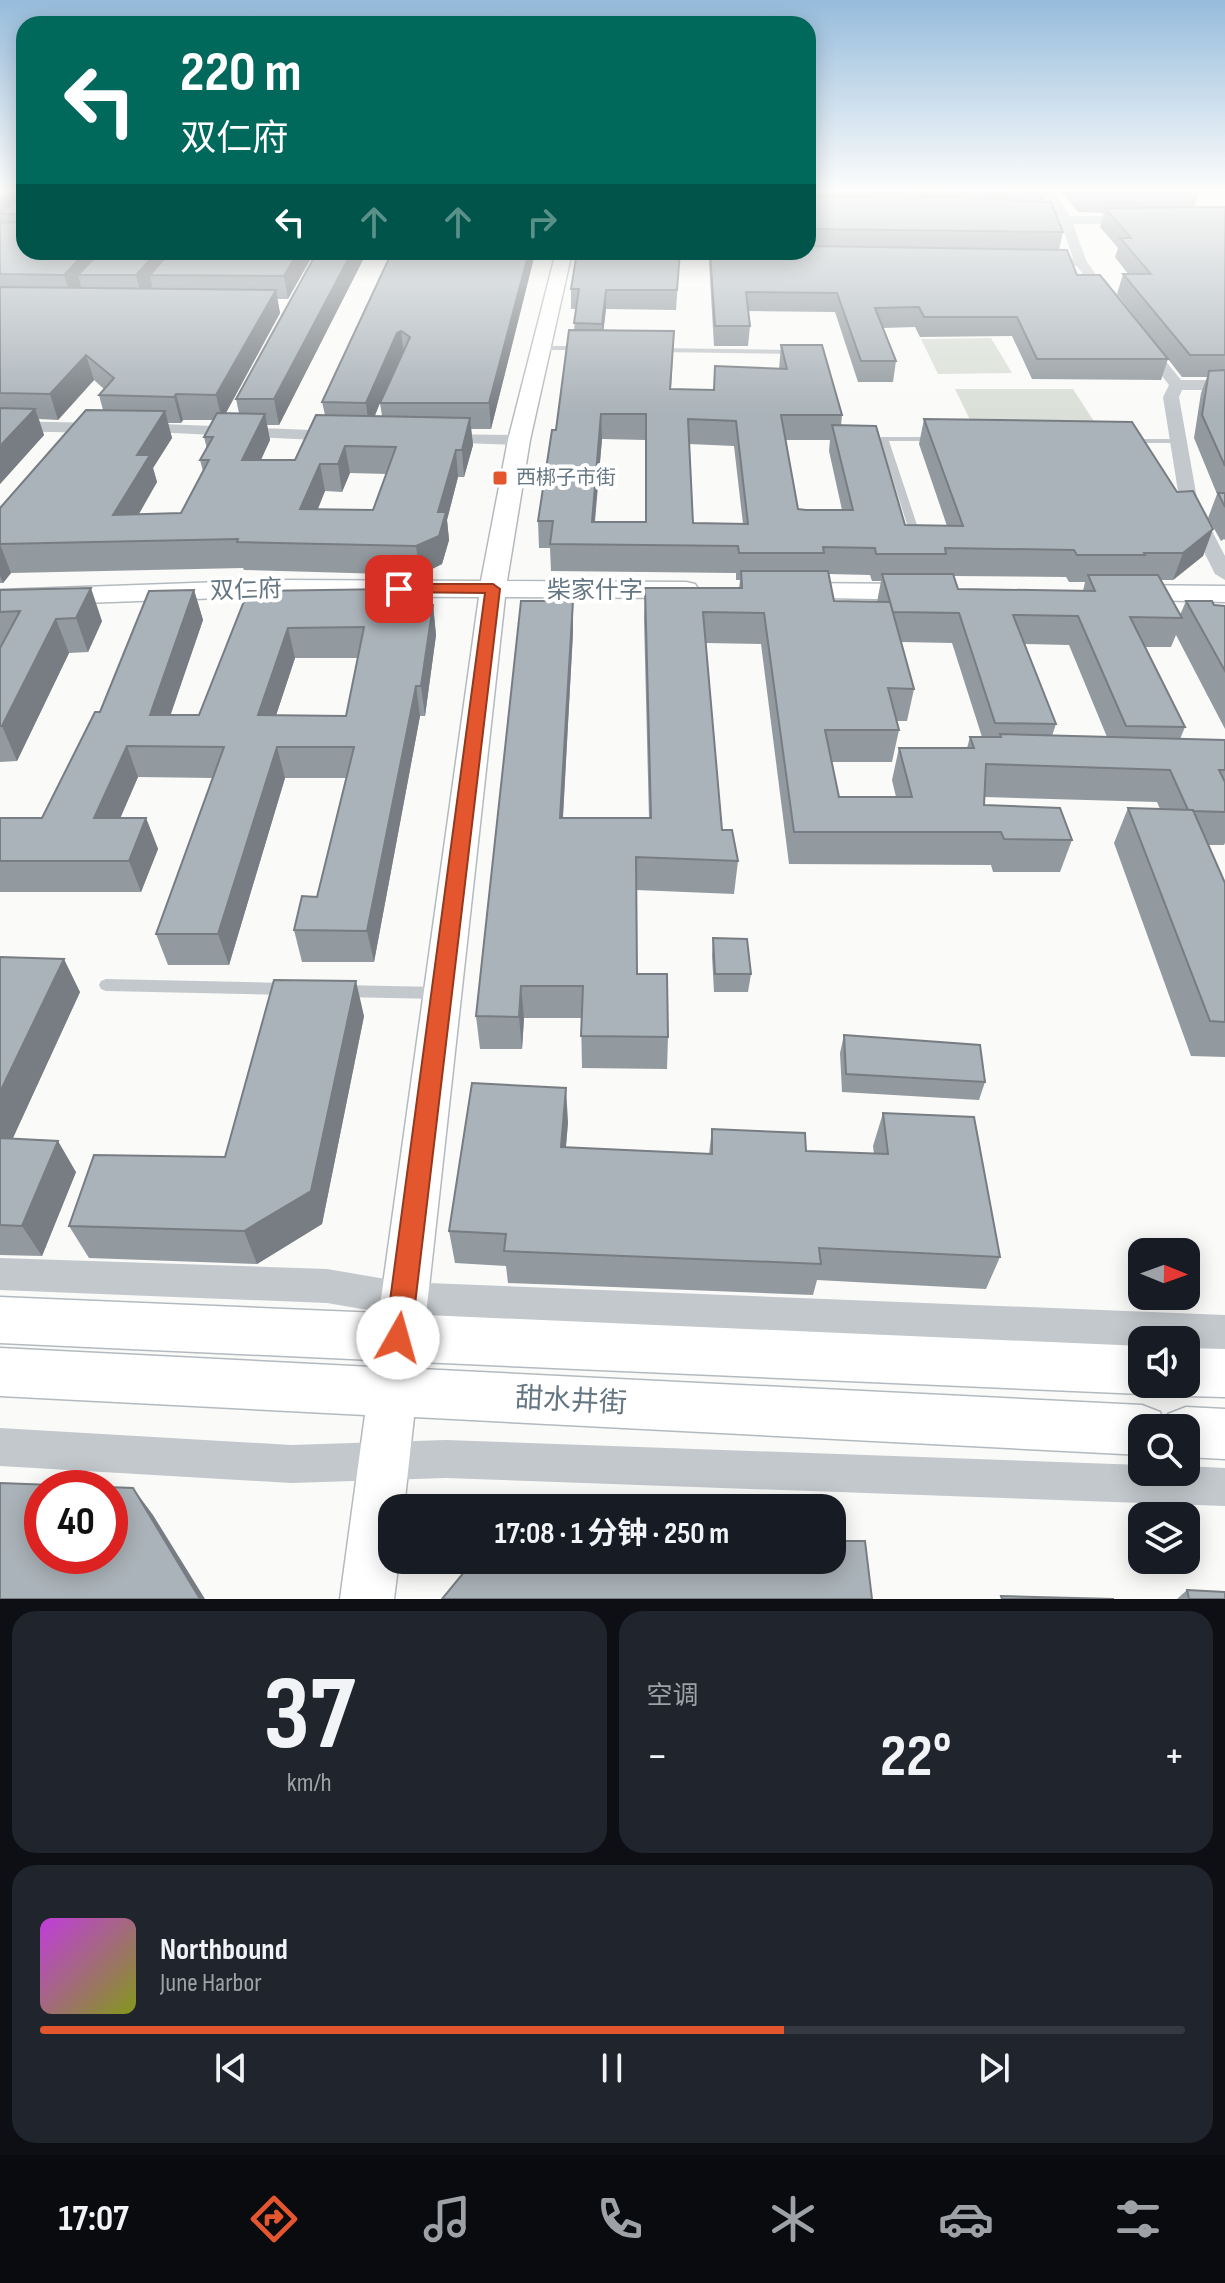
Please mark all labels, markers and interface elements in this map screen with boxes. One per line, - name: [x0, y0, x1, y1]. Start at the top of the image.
- text: 220 m: [180, 40, 302, 107]
- icon: left: [48, 48, 152, 152]
- text: 双仁府: [180, 118, 288, 161]
- icon: left: [268, 200, 312, 244]
- icon: ahead: [352, 200, 396, 244]
- icon: ahead: [436, 200, 480, 244]
- icon: right: [520, 200, 564, 244]
- place label: 西梆子市街: [516, 466, 616, 490]
- marker: 西梆子市街: [491, 469, 509, 487]
- pin: [365, 555, 433, 623]
- icon: arrive: [377, 567, 421, 611]
- street label: 双仁府: [210, 574, 282, 606]
- street label: 柴家什字: [547, 576, 643, 605]
- north arrow: [1128, 1238, 1200, 1310]
- map controls: [1128, 1238, 1200, 1574]
- position arrow: [356, 1296, 440, 1380]
- button: sound: [1128, 1326, 1200, 1398]
- street label: 甜水井街: [514, 1382, 628, 1420]
- button: search: [1128, 1414, 1200, 1486]
- speed limit sign: 40: [24, 1470, 128, 1574]
- button: layers: [1128, 1502, 1200, 1574]
- text: 17:08 · 1 分钟 · 250 m: [495, 1516, 729, 1552]
- text: 37: [263, 1653, 355, 1778]
- text: 空调: [647, 1681, 699, 1712]
- text: 22°: [880, 1721, 952, 1793]
- text: −: [647, 1730, 668, 1783]
- text: +: [1163, 1730, 1185, 1783]
- text: km/h: [287, 1768, 332, 1799]
- text: Northbound: [160, 1932, 288, 1968]
- text: June Harbor: [160, 1968, 262, 1999]
- icon: previous: [209, 2046, 253, 2090]
- icon: pause: [590, 2046, 634, 2090]
- icon: next: [972, 2046, 1016, 2090]
- icon: directions: [246, 2191, 302, 2247]
- icon: music: [419, 2191, 475, 2247]
- icon: phone: [592, 2191, 648, 2247]
- icon: climate: [765, 2191, 821, 2247]
- icon: car: [938, 2191, 994, 2247]
- icon: filters: [1110, 2191, 1166, 2247]
- text: 17:07: [58, 2198, 129, 2241]

